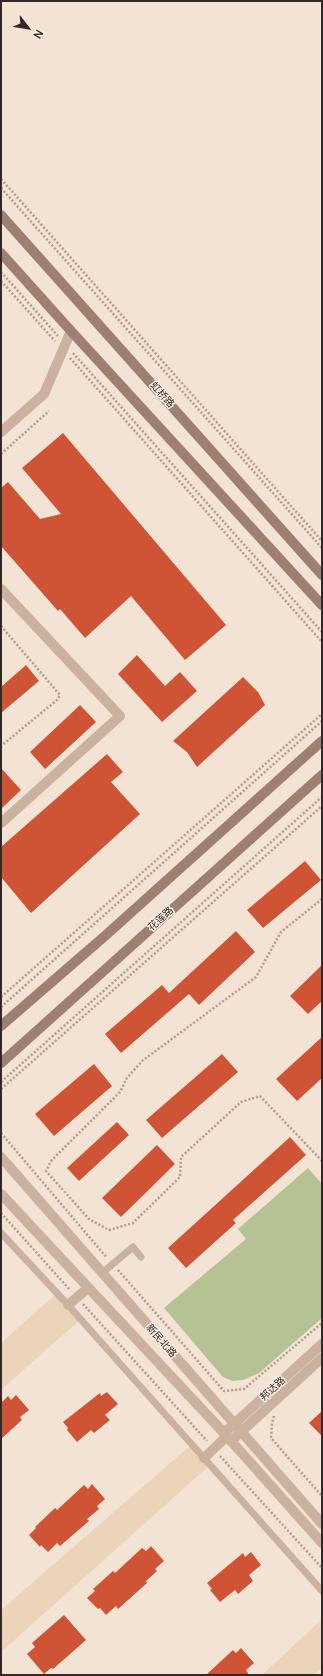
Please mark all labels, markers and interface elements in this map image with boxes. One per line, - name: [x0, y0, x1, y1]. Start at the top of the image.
- north arrow: [8, 8, 48, 48]
- text: N: [30, 27, 47, 42]
- street label: 虹桥路: [148, 380, 176, 410]
- street label: 花莲路: [146, 905, 176, 933]
- street label: 新民北路: [143, 1322, 179, 1360]
- street label: 邦达路: [258, 1375, 288, 1403]

